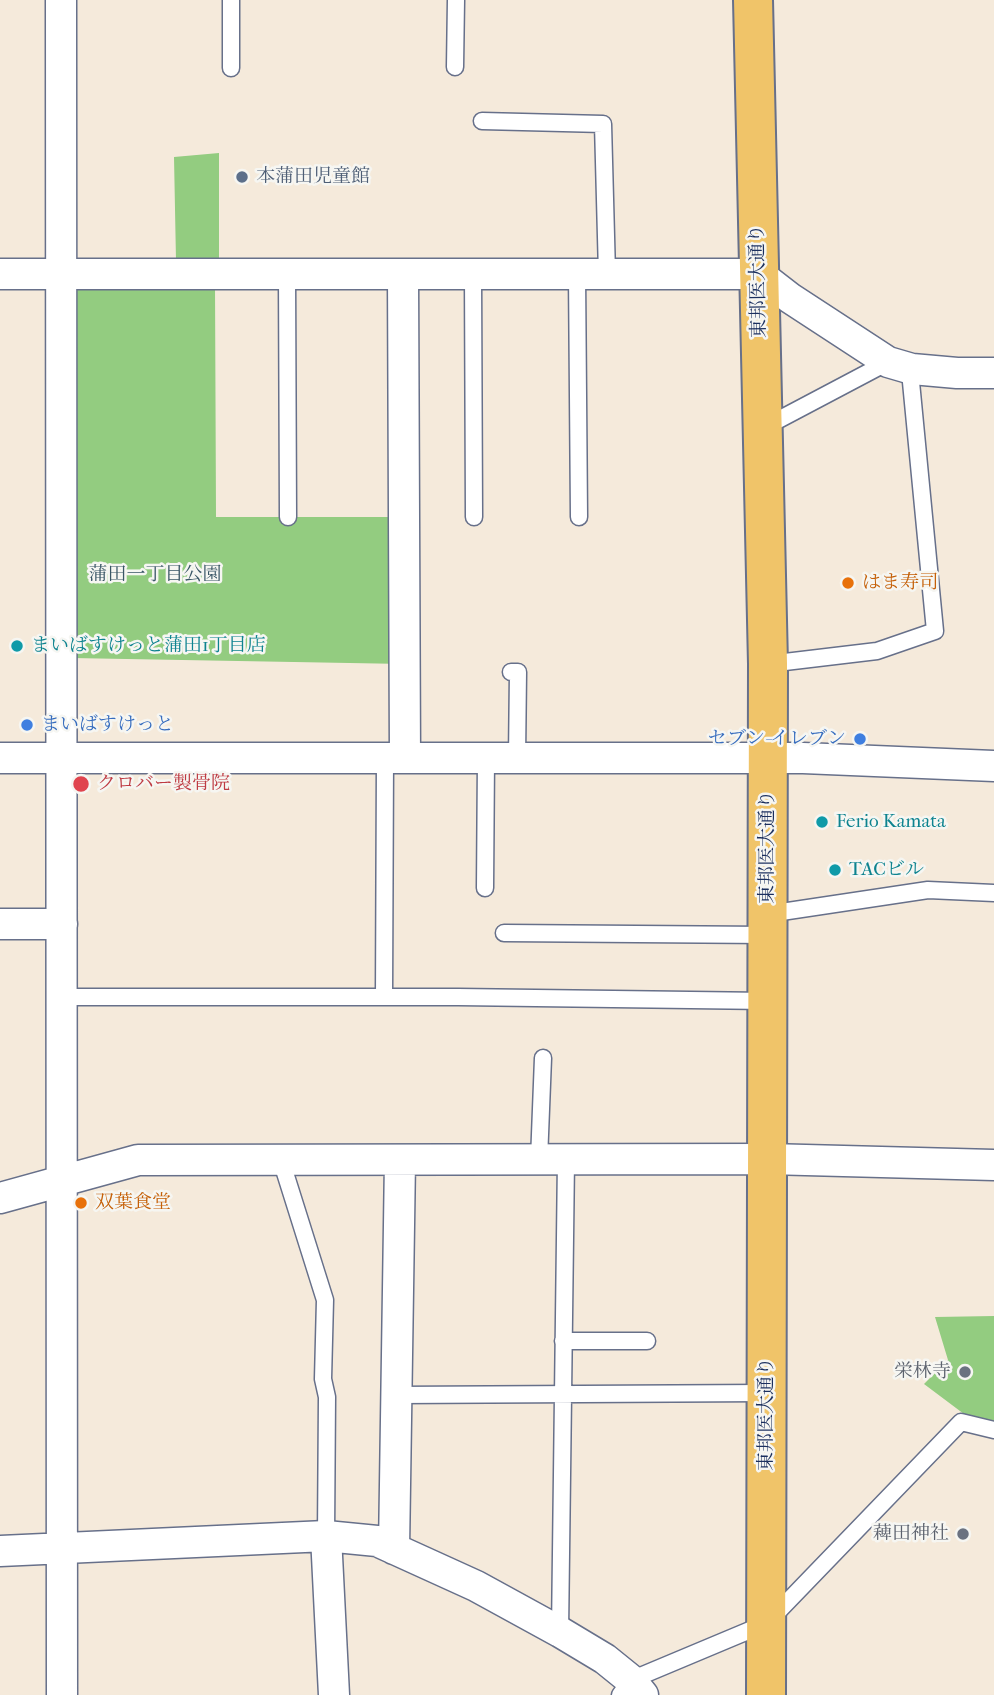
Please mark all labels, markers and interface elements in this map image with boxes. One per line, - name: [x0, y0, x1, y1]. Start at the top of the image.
- place label: 本蒲田児童館: [256, 166, 370, 188]
- marker: 本蒲田児童館: [234, 169, 250, 185]
- street label: 東邦医大通り: [747, 224, 771, 338]
- park label: 蒲田一丁目公園: [89, 564, 221, 586]
- place label: はま寿司: [862, 572, 938, 594]
- marker: はま寿司: [840, 575, 856, 591]
- place label: まいばすけっと蒲田1丁目店: [31, 635, 266, 657]
- marker: まいばすけっと蒲田1丁目店: [9, 638, 25, 654]
- place label: まいばすけっと: [41, 714, 174, 736]
- marker: まいばすけっと: [19, 717, 35, 733]
- place label: セブン-イレブン: [708, 728, 846, 750]
- marker: セブン-イレブン: [852, 731, 868, 747]
- place label: クロバー製骨院: [97, 773, 230, 795]
- marker: クロバー製骨院: [71, 774, 91, 794]
- street label: 東邦医大通り: [757, 790, 779, 904]
- place label: Ferio Kamata: [836, 811, 946, 833]
- marker: Ferio Kamata: [814, 814, 830, 830]
- place label: TACビル: [849, 859, 924, 881]
- marker: TACビル: [827, 862, 843, 878]
- place label: 双葉食堂: [95, 1192, 171, 1214]
- marker: 双葉食堂: [73, 1195, 89, 1211]
- street label: 東邦医大通り: [756, 1357, 778, 1471]
- place label: 栄林寺: [894, 1361, 951, 1383]
- marker: 栄林寺: [957, 1364, 973, 1380]
- place label: 薭田神社: [873, 1523, 949, 1545]
- marker: 薭田神社: [955, 1526, 971, 1542]

